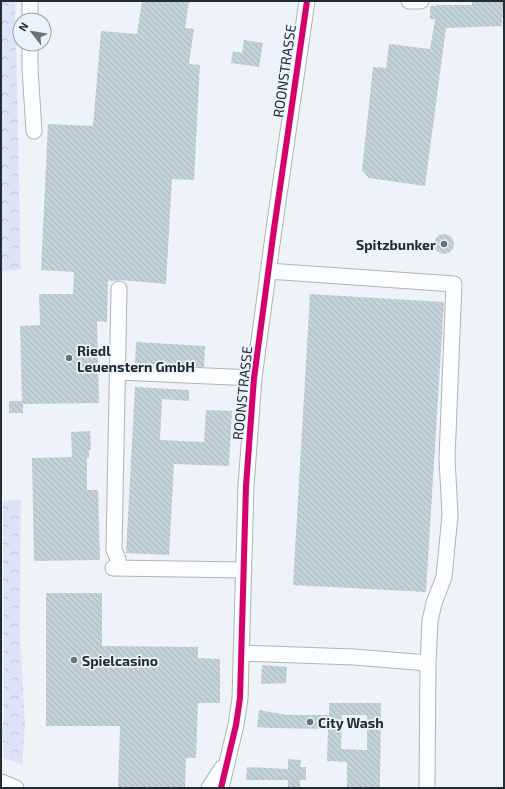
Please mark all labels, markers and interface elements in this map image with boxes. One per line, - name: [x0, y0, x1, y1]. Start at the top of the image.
- north arrow: [12, 12, 52, 52]
- text: N: [15, 20, 31, 33]
- street label: ROONSTRASSE: [269, 23, 299, 119]
- place label: Spitzbunker: [356, 236, 436, 253]
- marker: Spitzbunker: [439, 239, 449, 249]
- place label: Riedl Leuenstern GmbH: [77, 342, 195, 375]
- street label: ROONSTRASSE: [229, 345, 255, 441]
- marker: Riedl Leuenstern GmbH: [64, 353, 74, 363]
- place label: Spielcasino: [82, 652, 158, 669]
- marker: Spielcasino: [69, 655, 79, 665]
- place label: City Wash: [318, 714, 384, 731]
- marker: City Wash: [305, 717, 315, 727]

